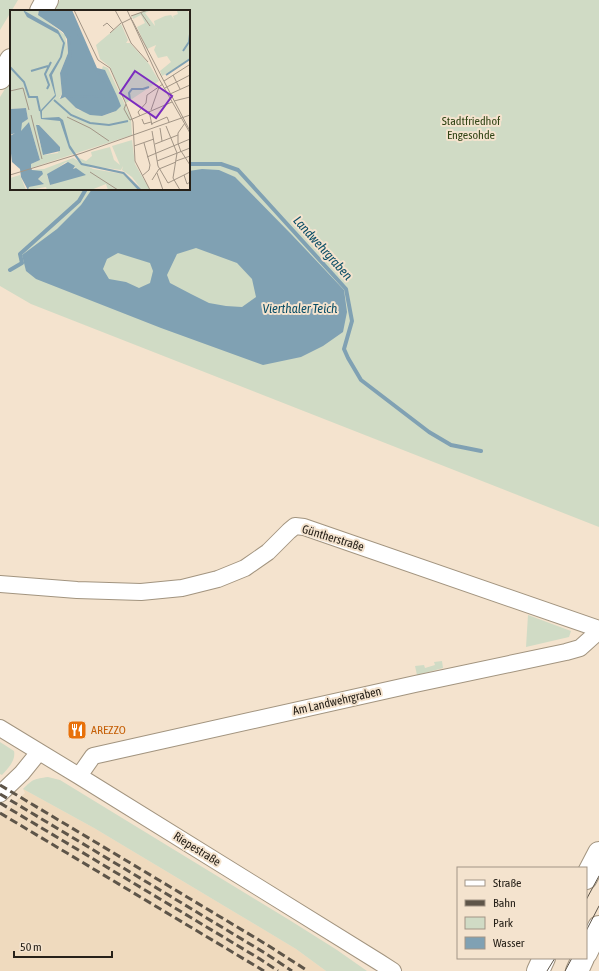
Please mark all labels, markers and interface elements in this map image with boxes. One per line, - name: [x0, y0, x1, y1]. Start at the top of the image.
- inset map: [10, 10, 190, 190]
- park label: Stadtfriedhof Engesohde: [442, 114, 501, 142]
- water label: Landwehrgraben: [290, 213, 356, 284]
- water label: Vierthaler Teich: [263, 301, 338, 316]
- street label: Güntherstraße: [300, 522, 366, 554]
- street label: Am Landwehrgraben: [291, 684, 383, 718]
- restaurant icon: AREZZO: [66, 719, 88, 741]
- place label: AREZZO: [91, 723, 126, 737]
- street label: Riepestraße: [171, 829, 223, 869]
- legend: [457, 867, 587, 959]
- text: Straße: [493, 876, 521, 890]
- text: Bahn: [493, 896, 516, 910]
- text: Park: [493, 916, 514, 930]
- scale bar: [14, 933, 112, 959]
- text: Wasser: [493, 936, 525, 950]
- text: 50 m: [20, 940, 42, 954]

